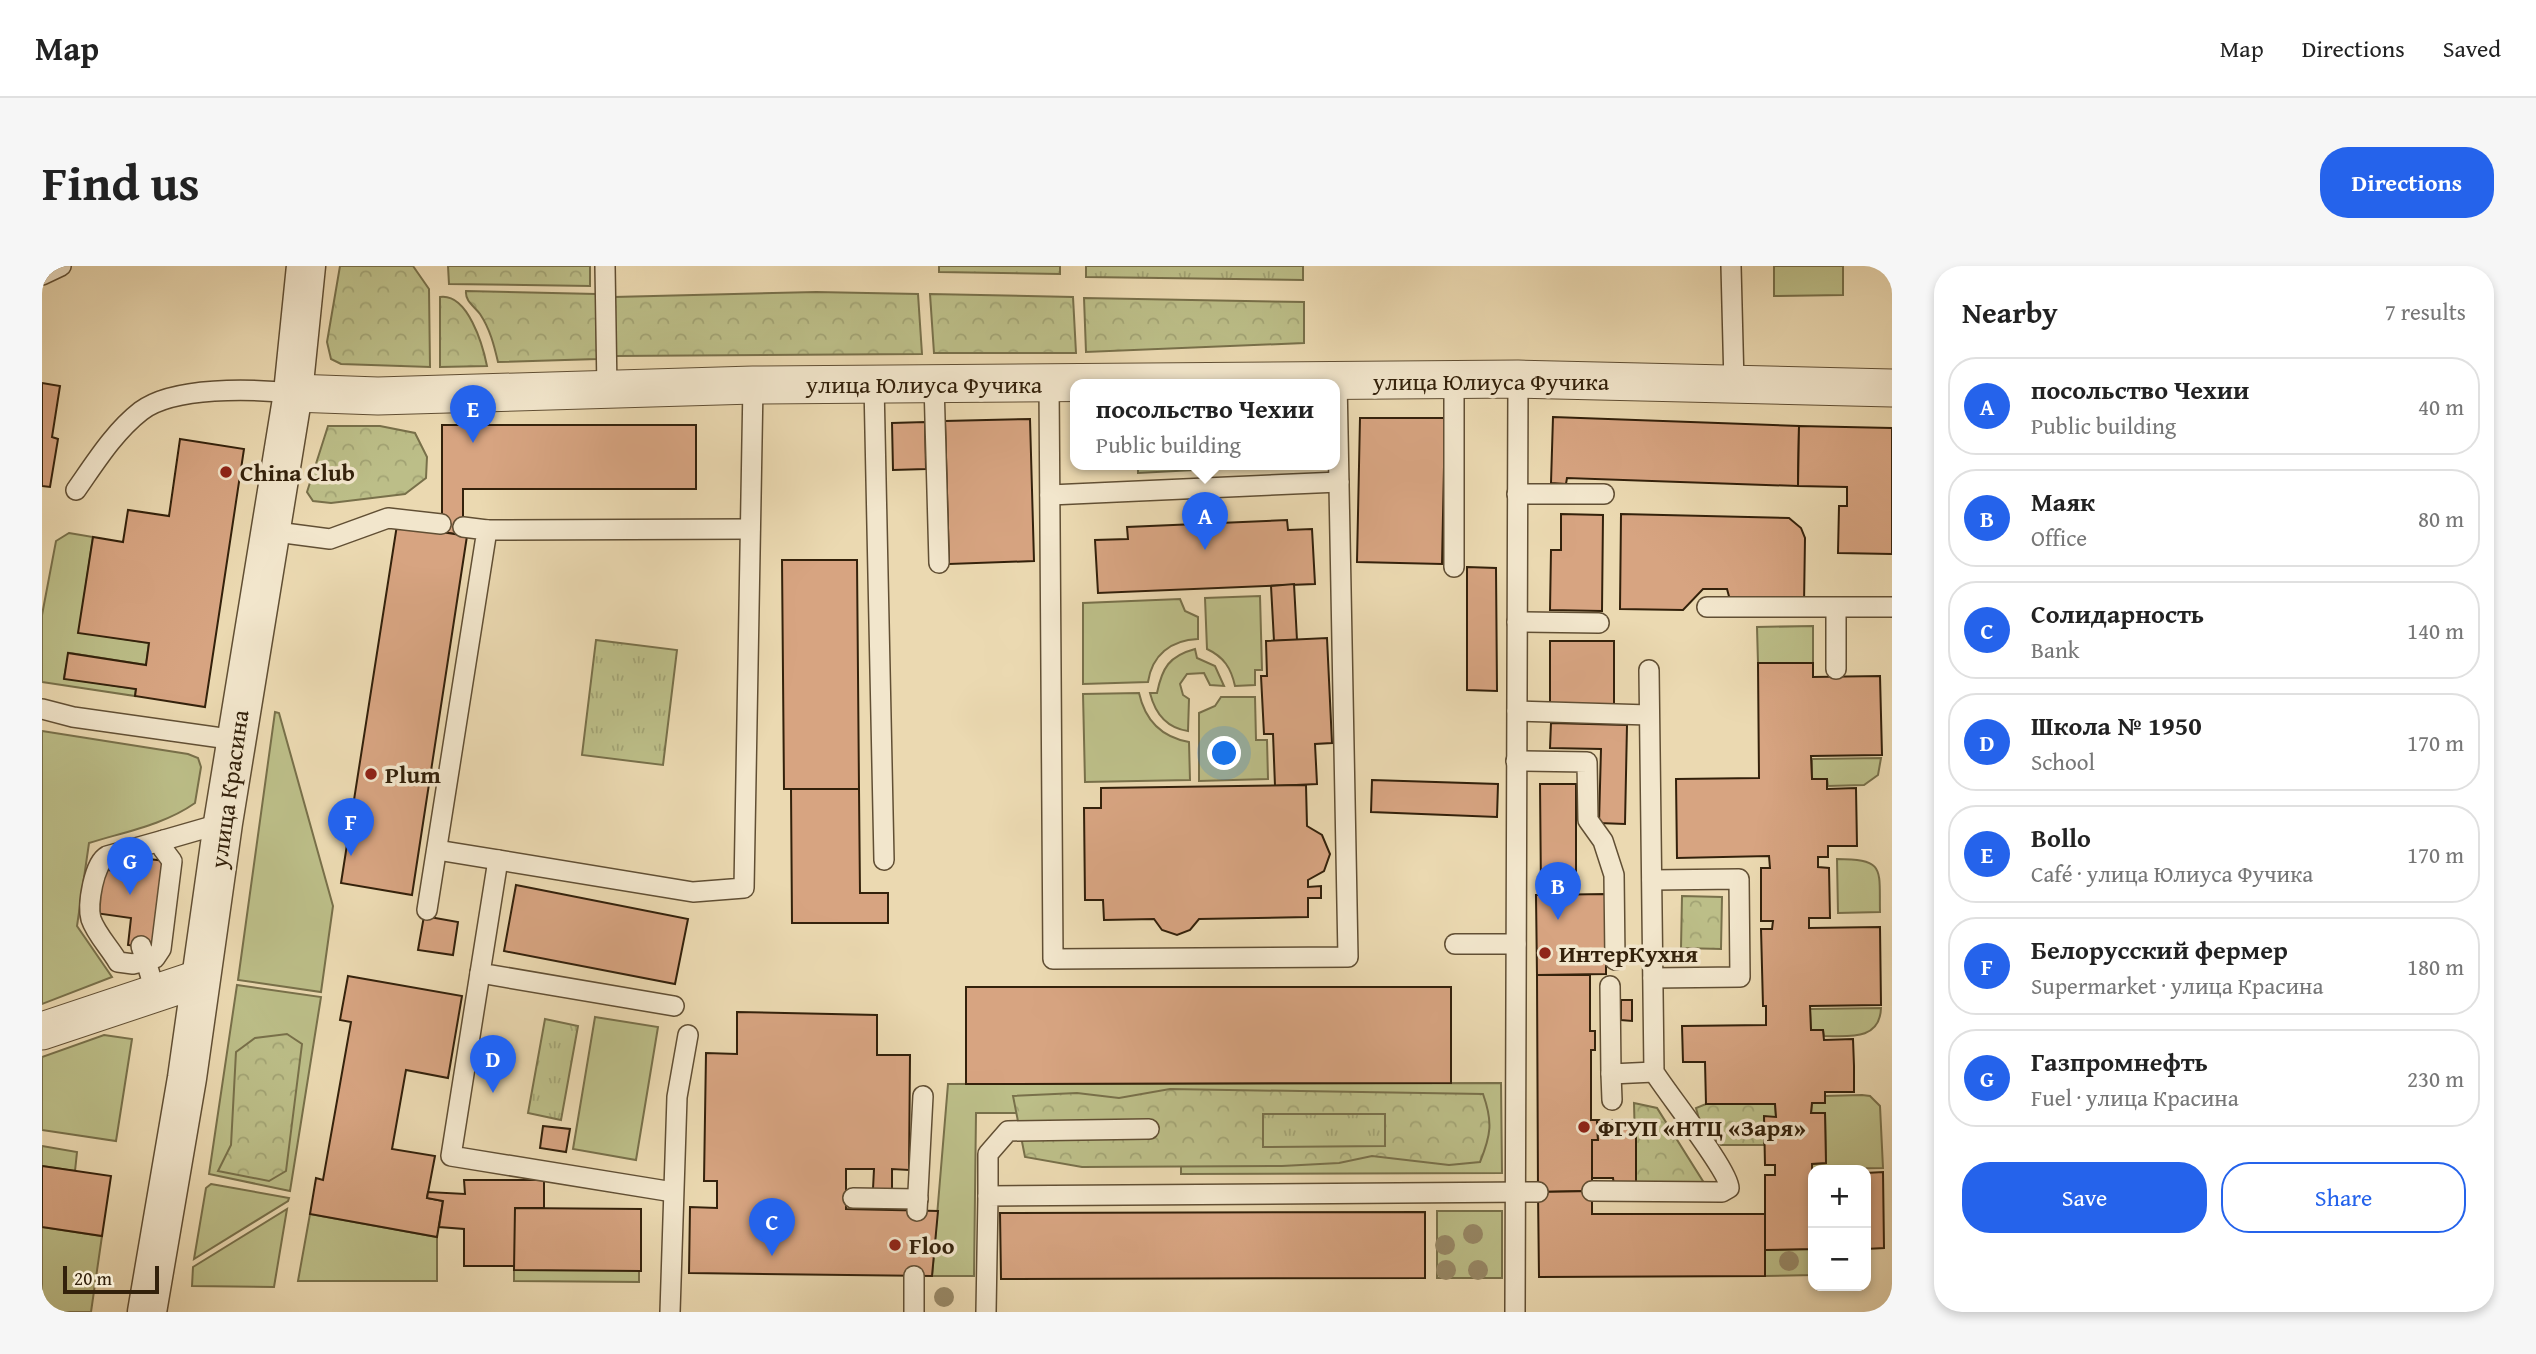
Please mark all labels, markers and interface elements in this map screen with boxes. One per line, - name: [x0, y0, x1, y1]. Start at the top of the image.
- text: Map: [35, 24, 99, 72]
- text: Map: [2220, 31, 2264, 66]
- text: Directions: [2302, 31, 2405, 66]
- text: Saved: [2443, 31, 2501, 66]
- text: Find us: [42, 146, 200, 218]
- button: Directions: [2320, 147, 2494, 218]
- text: Nearby: [1962, 290, 2058, 334]
- text: 7 results: [2385, 295, 2466, 328]
- street label: улица Юлиуса Фучика: [1372, 364, 1610, 399]
- street label: улица Юлиуса Фучика: [805, 367, 1043, 402]
- text: посольство Чехии: [2031, 370, 2249, 409]
- popup: [1070, 379, 1340, 470]
- pin: E: [450, 385, 496, 443]
- text: посольство Чехии: [1096, 389, 1314, 428]
- text: A: [1980, 390, 1994, 423]
- text: 40 m: [2418, 390, 2464, 423]
- text: Public building: [2031, 409, 2176, 442]
- text: Public building: [1096, 428, 1241, 461]
- place label: China Club: [240, 455, 355, 490]
- marker: China Club: [218, 464, 234, 480]
- text: Маяк: [2031, 482, 2095, 521]
- pin: A: [1182, 492, 1228, 550]
- text: B: [1980, 502, 1994, 535]
- text: 80 m: [2418, 502, 2464, 535]
- text: Office: [2031, 521, 2087, 554]
- text: Солидарность: [2031, 594, 2204, 633]
- text: C: [1980, 614, 1994, 647]
- text: 140 m: [2407, 614, 2464, 647]
- text: Bank: [2031, 633, 2080, 666]
- text: Школа № 1950: [2031, 706, 2202, 745]
- street label: улица Красина: [200, 707, 258, 871]
- text: D: [1980, 726, 1994, 759]
- text: 170 m: [2407, 726, 2464, 759]
- your location: [1207, 736, 1241, 770]
- text: School: [2031, 745, 2095, 778]
- place label: Plum: [385, 757, 441, 792]
- marker: Plum: [363, 766, 379, 782]
- pin: F: [328, 798, 374, 856]
- text: Bollo: [2031, 818, 2091, 857]
- pin: G: [107, 837, 153, 895]
- text: E: [1981, 838, 1993, 871]
- text: 170 m: [2407, 838, 2464, 871]
- text: Café · улица Юлиуса Фучика: [2031, 857, 2313, 890]
- pin: B: [1535, 862, 1581, 920]
- text: Белорусский фермер: [2031, 930, 2288, 969]
- place label: ИнтерКухня: [1559, 936, 1698, 971]
- marker: ИнтерКухня: [1537, 945, 1553, 961]
- text: F: [1981, 950, 1993, 983]
- text: 180 m: [2407, 950, 2464, 983]
- text: Supermarket · улица Красина: [2031, 969, 2323, 1002]
- pin: D: [470, 1035, 516, 1093]
- text: Газпромнефть: [2031, 1042, 2208, 1081]
- text: G: [1980, 1062, 1994, 1095]
- text: 230 m: [2407, 1062, 2464, 1095]
- text: Fuel · улица Красина: [2031, 1081, 2239, 1114]
- place label: ФГУП «НТЦ «Заря»: [1598, 1110, 1806, 1145]
- marker: ФГУП «НТЦ «Заря»: [1576, 1119, 1592, 1135]
- button: Save: [1962, 1162, 2207, 1233]
- button: Share: [2221, 1162, 2466, 1233]
- map controls: [1808, 1165, 1871, 1291]
- button: +: [1808, 1165, 1871, 1228]
- pin: C: [749, 1198, 795, 1256]
- place label: Floo: [909, 1228, 955, 1263]
- button: −: [1808, 1228, 1871, 1291]
- marker: Floo: [887, 1237, 903, 1253]
- scale bar: [63, 1263, 159, 1295]
- text: 20 m: [74, 1264, 112, 1292]

